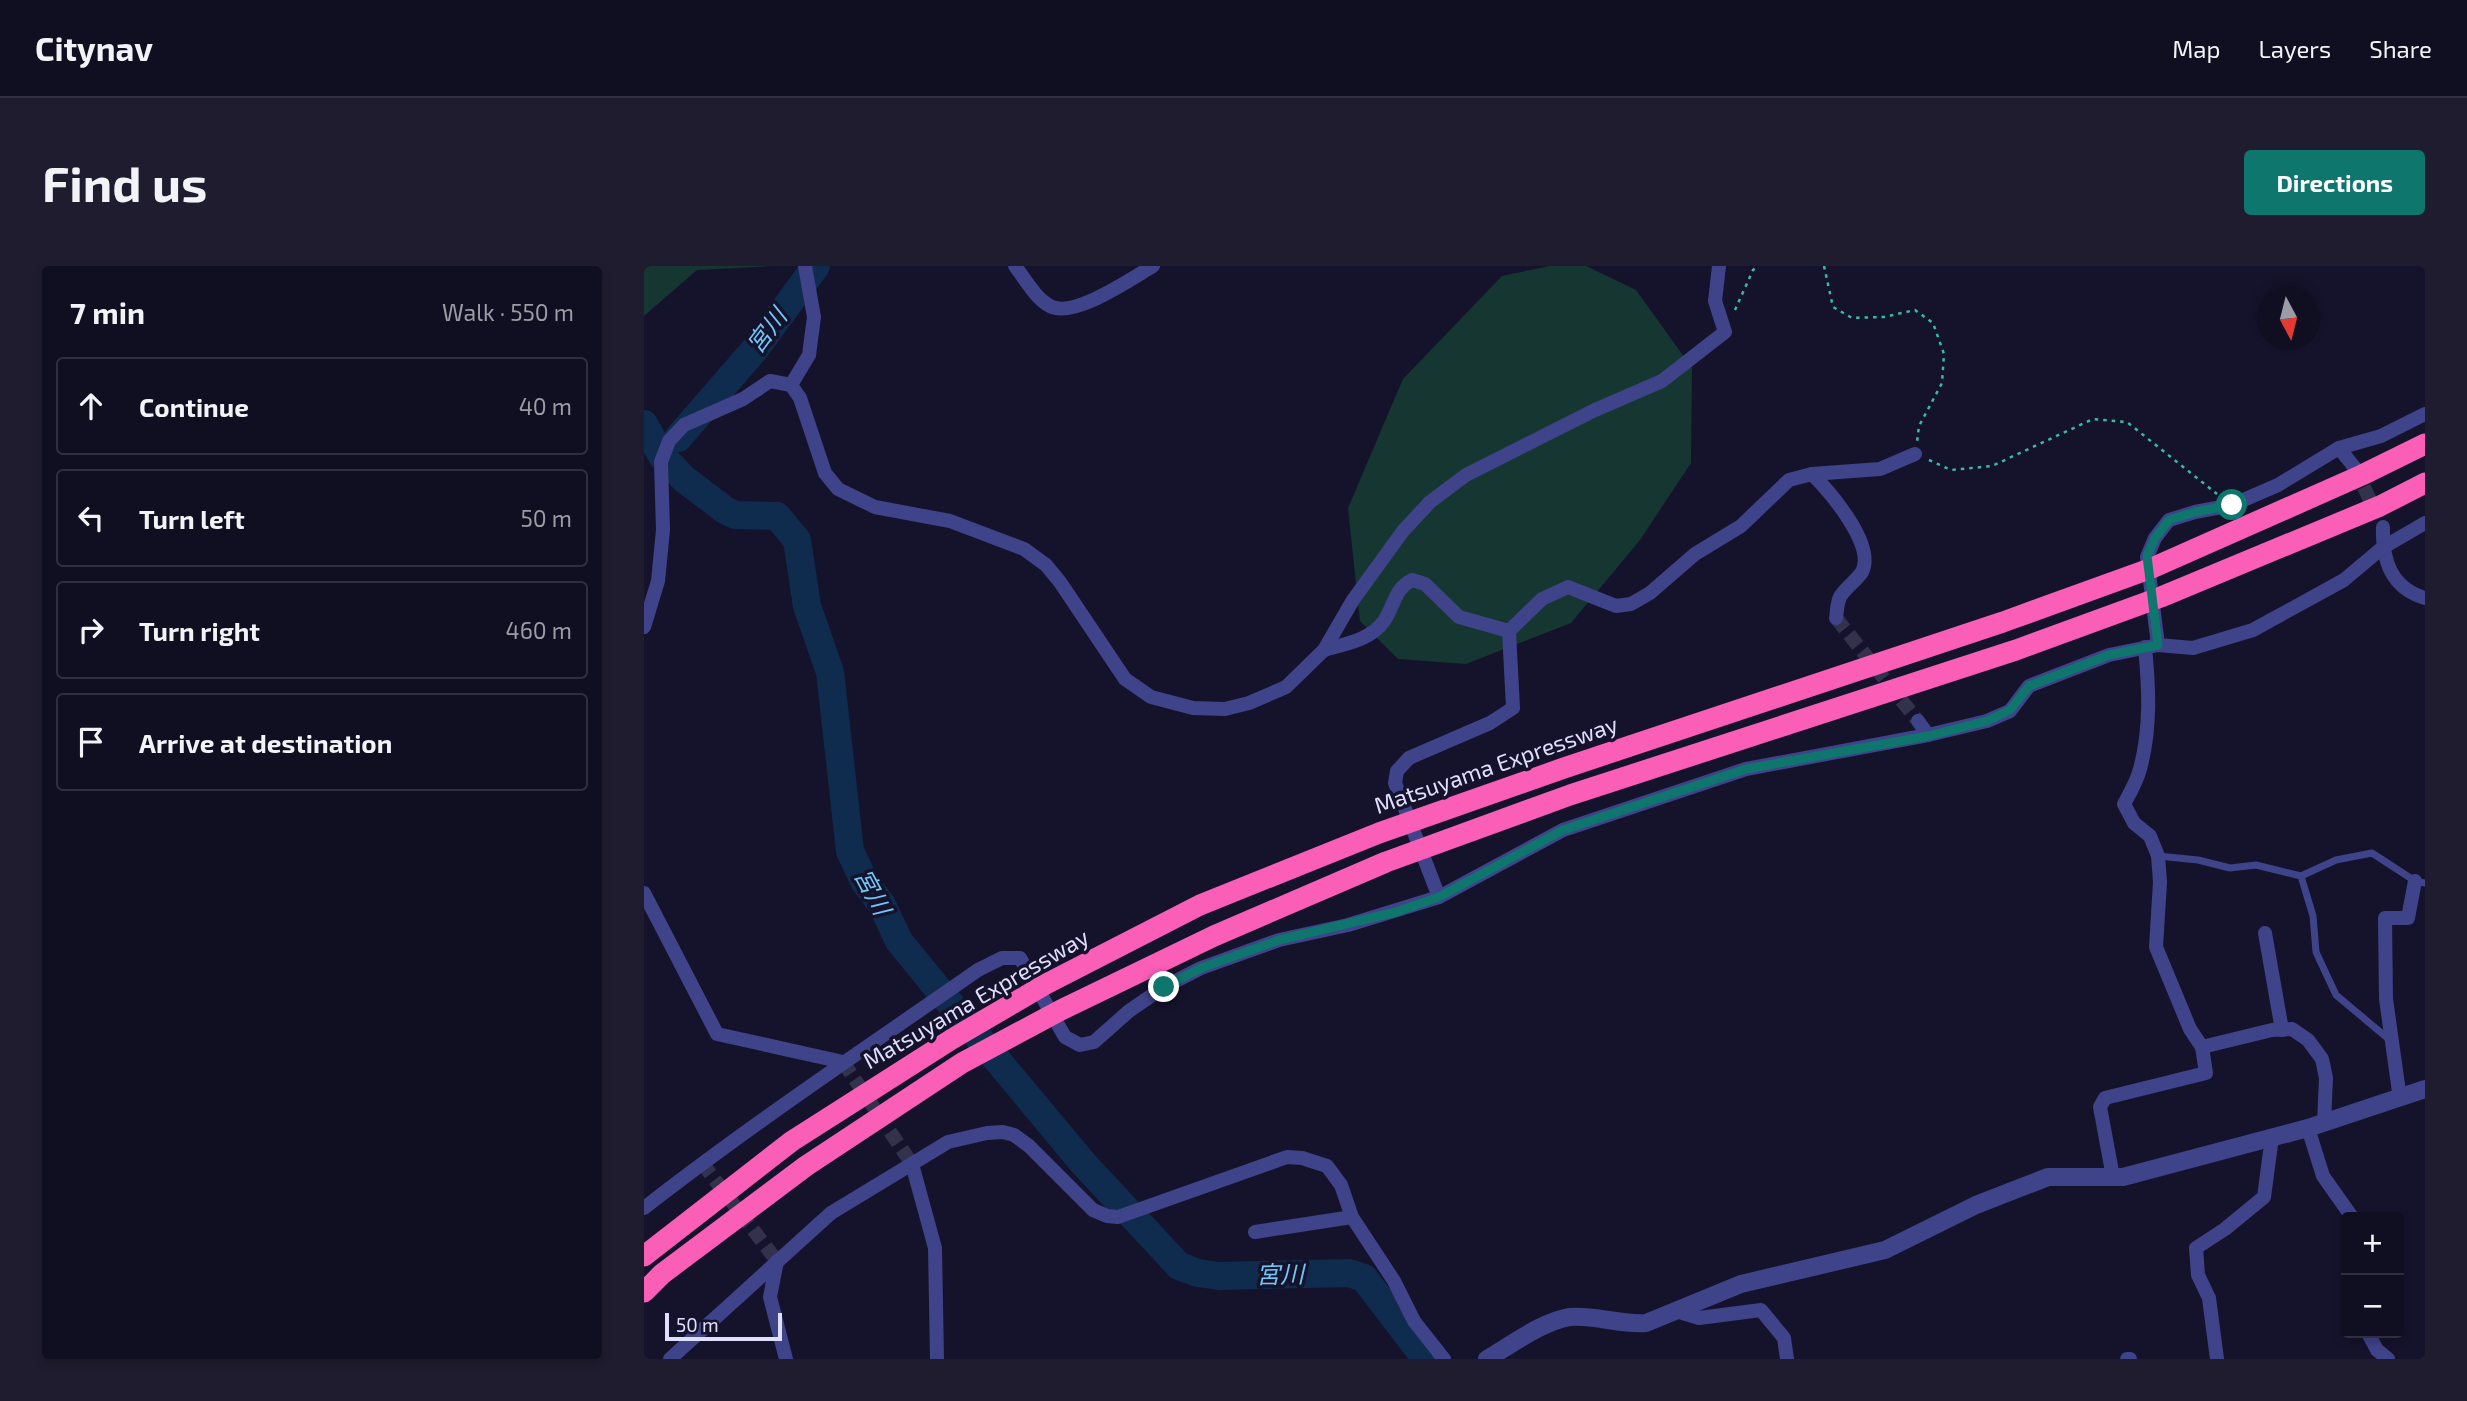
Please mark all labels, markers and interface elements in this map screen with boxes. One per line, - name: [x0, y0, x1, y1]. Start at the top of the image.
- text: Citynav: [35, 28, 153, 68]
- text: Map: [2172, 34, 2220, 63]
- text: Layers: [2258, 34, 2331, 63]
- text: Share: [2369, 34, 2432, 63]
- button: Directions: [2244, 150, 2425, 215]
- text: Find us: [42, 153, 207, 212]
- north arrow: [2257, 287, 2320, 350]
- text: 7 min: [70, 294, 145, 330]
- text: Walk · 550 m: [442, 298, 574, 326]
- water label: 宮川: [740, 300, 794, 358]
- icon: ahead: [72, 387, 110, 425]
- text: Continue: [139, 391, 249, 422]
- text: 40 m: [519, 392, 572, 420]
- route start: [2216, 489, 2247, 520]
- icon: left: [72, 499, 110, 537]
- text: Turn left: [139, 503, 245, 534]
- text: 50 m: [521, 504, 572, 532]
- icon: right: [72, 611, 110, 649]
- text: Turn right: [139, 615, 260, 646]
- text: 460 m: [506, 616, 572, 644]
- street label: Matsuyama Expressway: [1370, 709, 1621, 819]
- icon: arrive: [72, 723, 110, 761]
- text: Arrive at destination: [139, 727, 392, 758]
- water label: 宮川: [849, 863, 899, 922]
- street label: Matsuyama Expressway: [858, 922, 1093, 1074]
- route end: [1148, 971, 1179, 1002]
- map controls: [2341, 1212, 2404, 1338]
- button: +: [2341, 1212, 2404, 1275]
- water label: 宮川: [1256, 1259, 1307, 1288]
- button: −: [2341, 1275, 2404, 1338]
- scale bar: [665, 1310, 782, 1342]
- text: 50 m: [676, 1313, 719, 1336]

